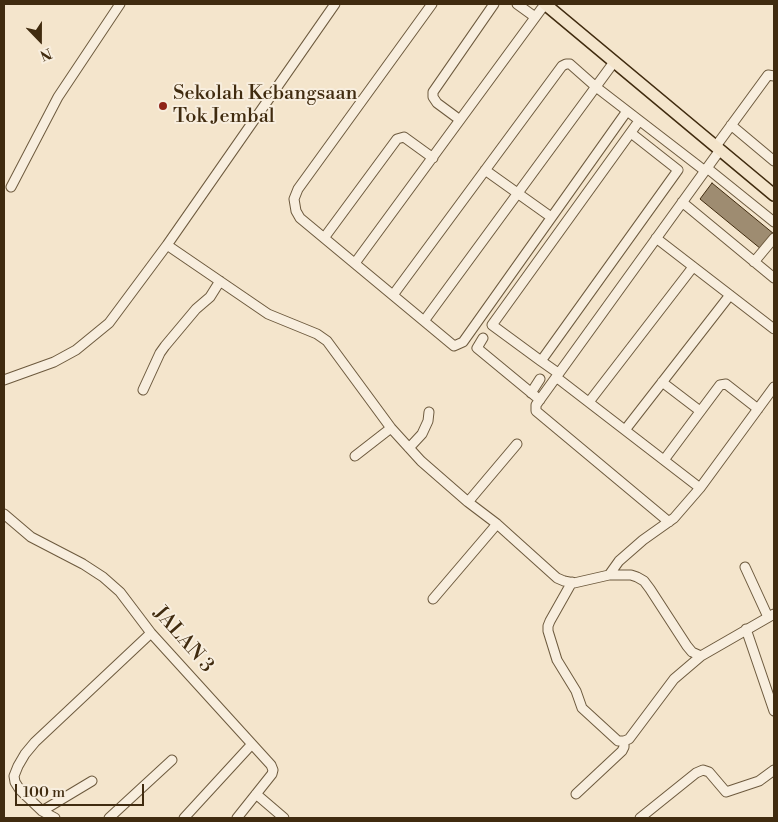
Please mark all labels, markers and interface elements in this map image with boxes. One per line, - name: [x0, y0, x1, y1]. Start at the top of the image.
- north arrow: [15, 15, 65, 65]
- text: N: [37, 43, 54, 64]
- place label: Sekolah Kebangsaan Tok Jembal: [173, 82, 357, 129]
- marker: Sekolah Kebangsaan Tok Jembal: [157, 100, 169, 112]
- street label: JALAN 3: [148, 602, 218, 678]
- scale bar: [18, 774, 146, 806]
- text: 100 m: [23, 783, 65, 802]

